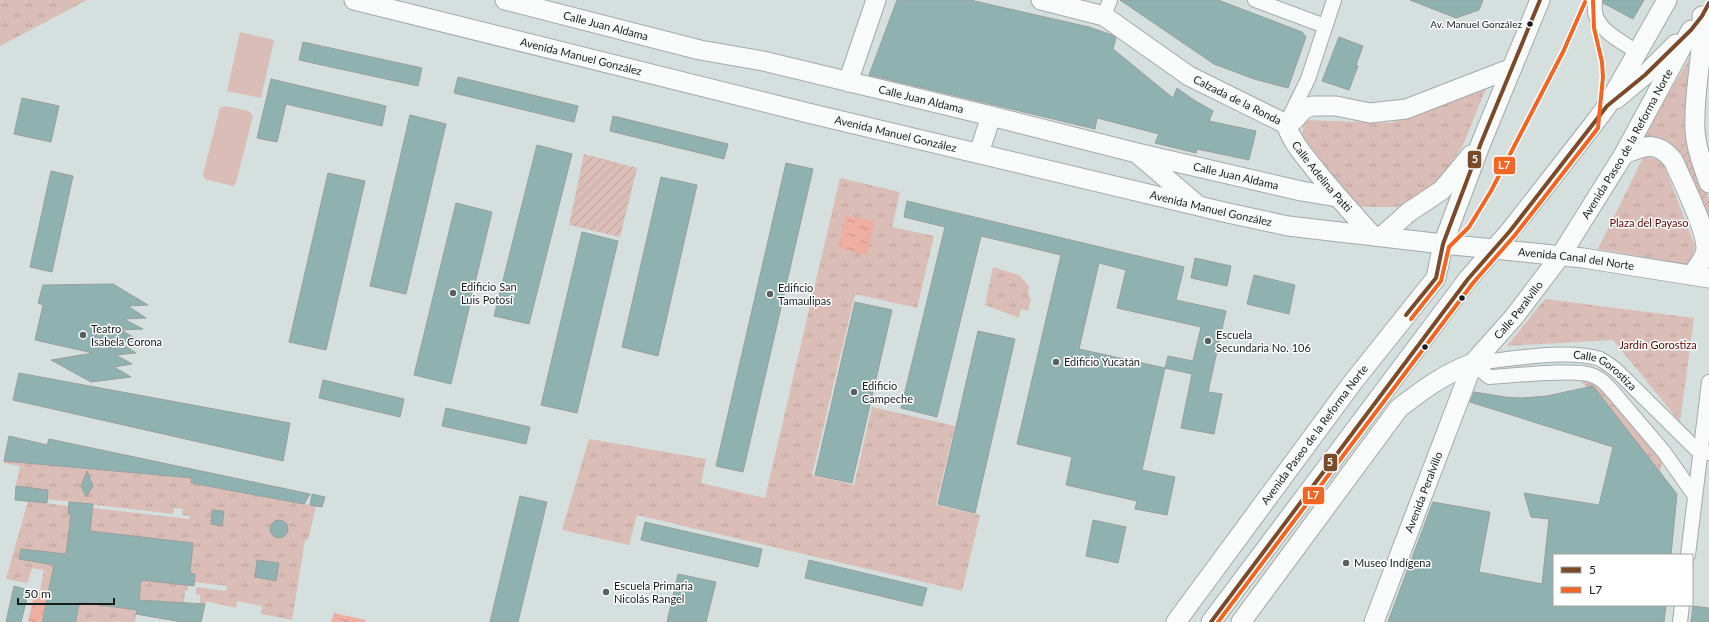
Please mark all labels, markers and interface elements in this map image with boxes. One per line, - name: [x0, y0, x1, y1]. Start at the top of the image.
- street label: Calle Juan Aldama: [562, 8, 650, 42]
- place label: Av. Manuel González: [1430, 18, 1522, 30]
- marker: Av. Manuel González: [1525, 19, 1535, 29]
- street label: Avenida Manuel González: [519, 35, 643, 77]
- street label: Avenida Paseo de la Reforma Norte: [1578, 66, 1675, 221]
- street label: Calzada de la Ronda: [1191, 72, 1284, 127]
- street label: Calle Juan Aldama: [877, 82, 965, 115]
- street label: Avenida Manuel González: [834, 113, 958, 154]
- street label: Calle Adelina Patti: [1290, 138, 1355, 214]
- line badge: 5: [1467, 150, 1482, 169]
- text: 5: [1472, 152, 1478, 165]
- line badge: L7: [1493, 156, 1516, 175]
- text: L7: [1498, 158, 1510, 171]
- street label: Calle Juan Aldama: [1192, 159, 1280, 192]
- street label: Avenida Manuel González: [1149, 188, 1273, 228]
- park label: Plaza del Payaso: [1609, 216, 1689, 229]
- street label: Avenida Canal del Norte: [1517, 245, 1635, 272]
- street label: Calle Peralvillo: [1491, 278, 1545, 341]
- place label: Edificio San Luis Potosí: [461, 280, 517, 306]
- place label: Edificio Tamaulipas: [778, 281, 831, 307]
- marker: Edificio San Luis Potosí: [448, 288, 458, 298]
- marker: Edificio Tamaulipas: [765, 289, 775, 299]
- unlabelled marker: [1457, 293, 1467, 303]
- place label: Teatro Isabela Corona: [91, 322, 162, 348]
- place label: Escuela Secundaria No. 106: [1216, 328, 1311, 354]
- marker: Teatro Isabela Corona: [78, 330, 88, 340]
- marker: Escuela Secundaria No. 106: [1203, 336, 1213, 346]
- park label: Jardín Gorostiza: [1619, 338, 1697, 351]
- unlabelled marker: [1420, 342, 1430, 352]
- street label: Calle Gorostiza: [1573, 348, 1640, 393]
- place label: Edificio Yucatán: [1064, 355, 1140, 368]
- marker: Edificio Yucatán: [1051, 357, 1061, 367]
- street label: Avenida Paseo de la Reforma Norte: [1258, 362, 1370, 507]
- place label: Edificio Campeche: [862, 379, 913, 405]
- marker: Edificio Campeche: [849, 387, 859, 397]
- street label: Avenida Peralvillo: [1402, 450, 1445, 534]
- line badge: 5: [1323, 453, 1338, 472]
- text: 5: [1327, 455, 1333, 468]
- line badge: L7: [1302, 486, 1325, 505]
- text: L7: [1307, 488, 1319, 501]
- legend: [1553, 554, 1693, 606]
- place label: Museo Indígena: [1354, 556, 1431, 569]
- marker: Museo Indígena: [1341, 558, 1351, 568]
- text: 5: [1589, 562, 1596, 577]
- place label: Escuela Primaria Nicolás Rangel: [614, 579, 693, 605]
- scale bar: [18, 580, 114, 606]
- text: L7: [1589, 582, 1602, 597]
- text: 50 m: [24, 586, 51, 601]
- marker: Escuela Primaria Nicolás Rangel: [601, 587, 611, 597]

